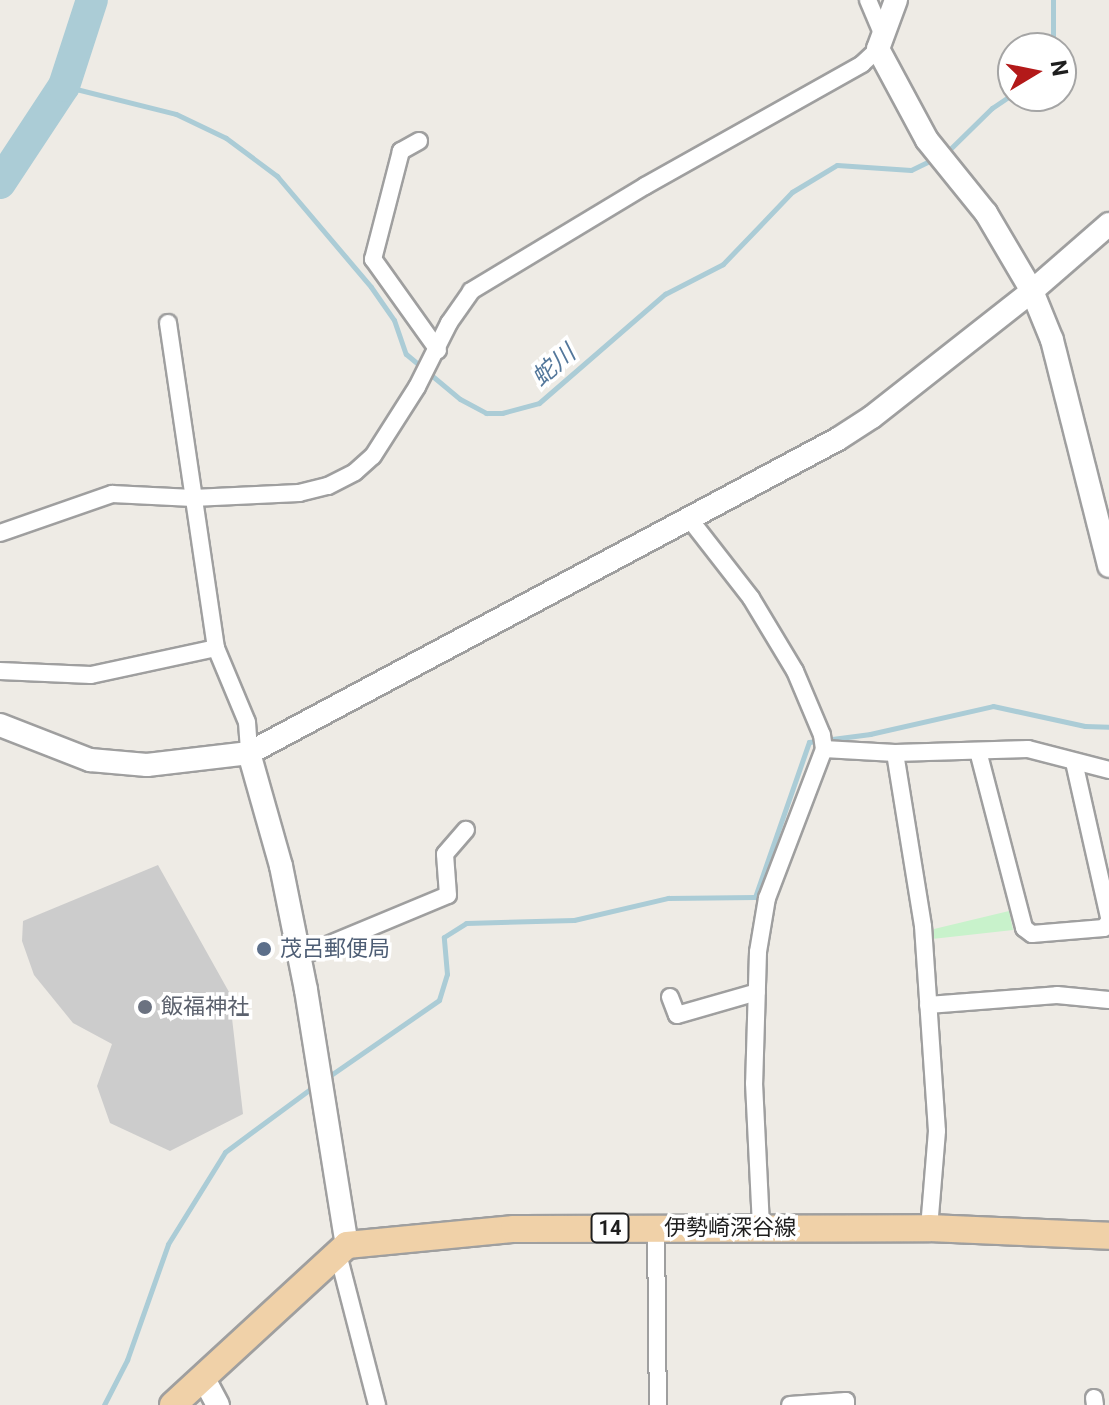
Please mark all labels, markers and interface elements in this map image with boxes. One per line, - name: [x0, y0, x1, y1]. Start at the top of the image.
- north arrow: [997, 32, 1077, 112]
- text: N: [1045, 58, 1073, 78]
- water label: 蛇川: [526, 339, 582, 393]
- place label: 茂呂郵便局: [280, 936, 390, 962]
- marker: 茂呂郵便局: [255, 940, 273, 958]
- place label: 飯福神社: [161, 994, 249, 1020]
- marker: 飯福神社: [136, 998, 154, 1016]
- road number: 14: [590, 1212, 630, 1244]
- street label: 伊勢崎深谷線: [664, 1215, 796, 1241]

